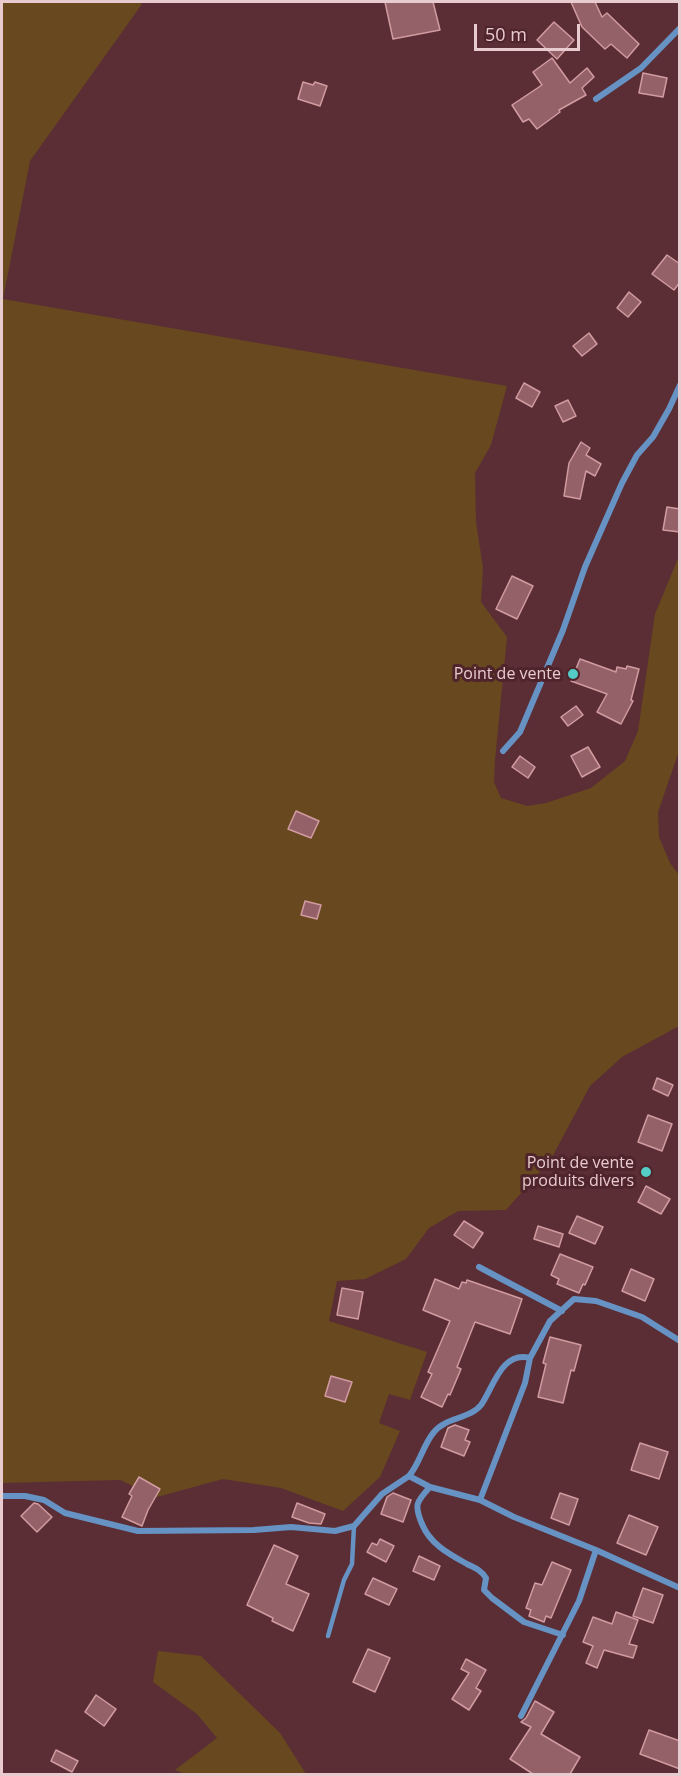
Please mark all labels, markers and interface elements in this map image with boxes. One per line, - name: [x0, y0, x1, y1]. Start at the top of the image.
- scale bar: [477, 12, 584, 50]
- text: 50 m: [485, 22, 527, 46]
- place label: Point de vente: [454, 664, 561, 684]
- marker: Point de vente: [566, 667, 580, 681]
- place label: Point de vente produits divers: [522, 1153, 634, 1191]
- marker: Point de vente produits divers: [639, 1165, 653, 1179]

